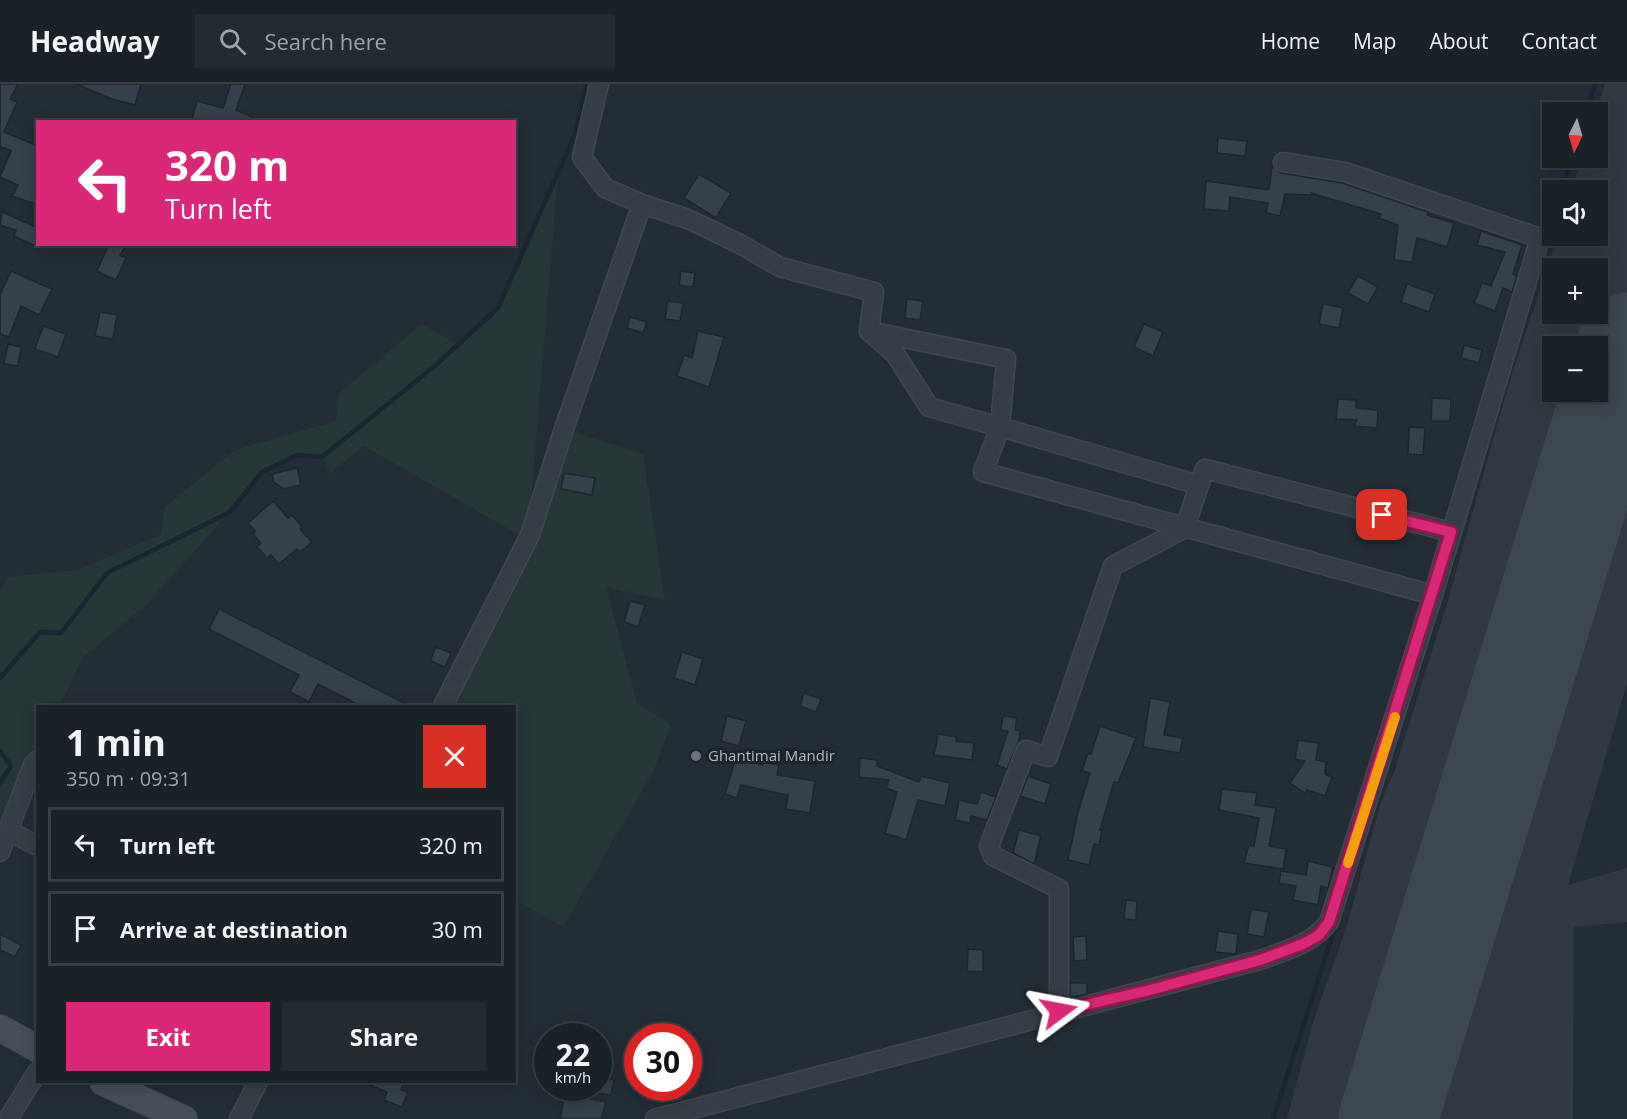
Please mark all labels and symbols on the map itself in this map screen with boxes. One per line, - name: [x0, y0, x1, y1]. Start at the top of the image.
- north arrow: [1542, 102, 1608, 168]
- pin: [1356, 489, 1407, 540]
- place label: Ghantimai Mandir: [708, 745, 835, 765]
- marker: Ghantimai Mandir: [689, 749, 703, 763]
- position arrow: [1027, 979, 1091, 1043]
- speed limit sign: 30: [624, 1023, 702, 1101]

